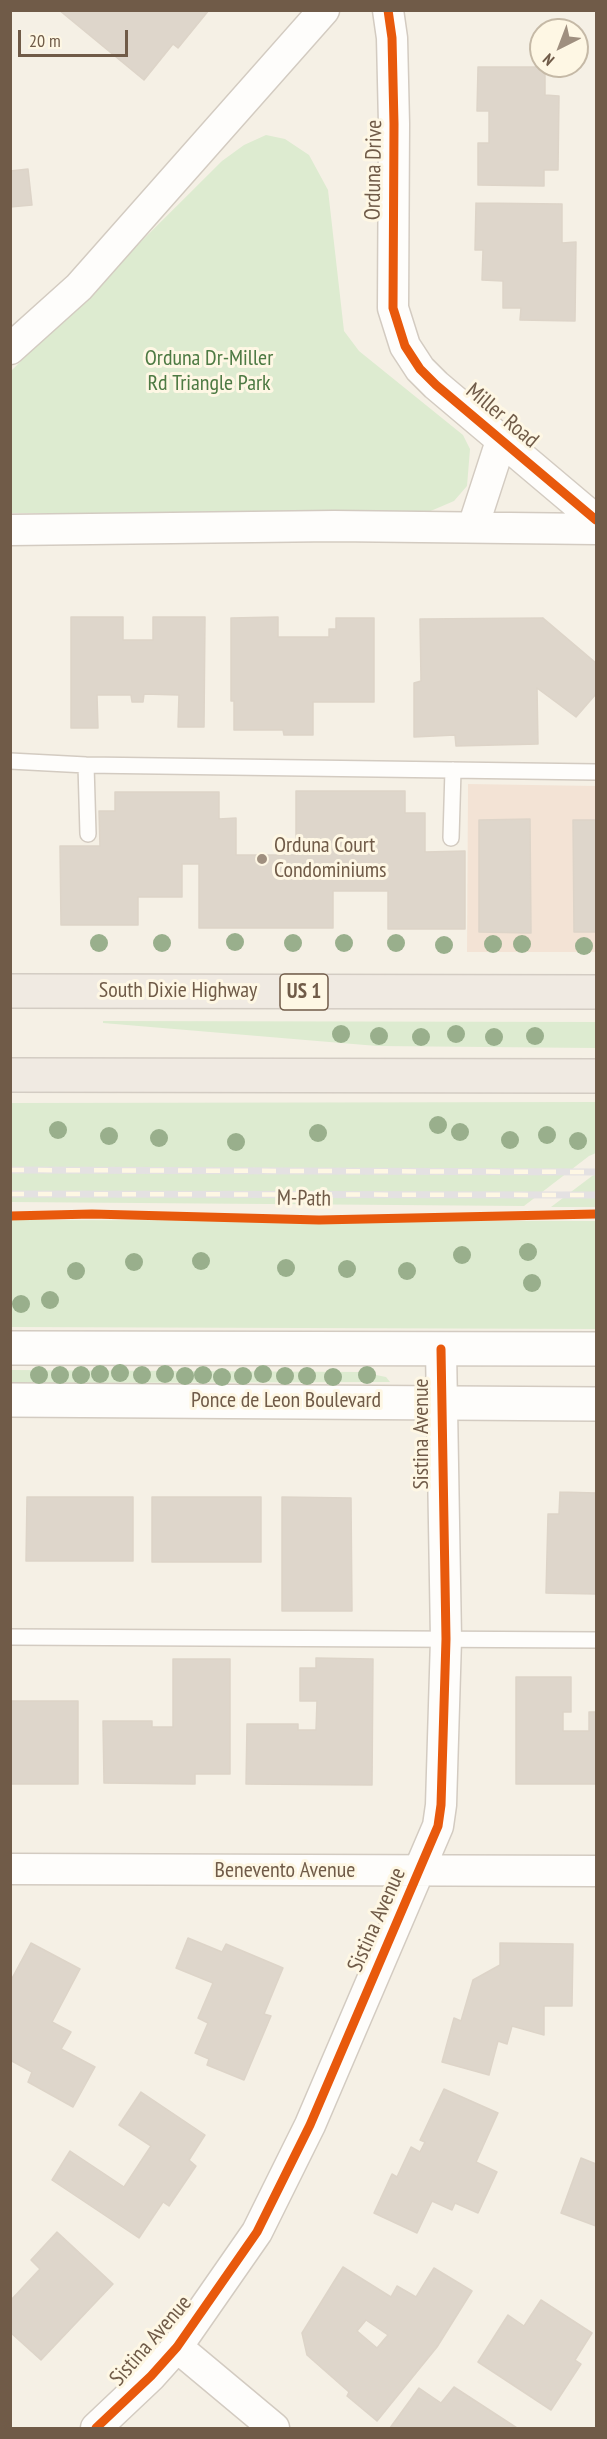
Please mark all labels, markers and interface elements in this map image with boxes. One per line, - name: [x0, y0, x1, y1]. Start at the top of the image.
- scale bar: [21, 18, 130, 56]
- north arrow: [529, 18, 589, 78]
- text: 20 m: [29, 29, 61, 52]
- text: N: [538, 50, 558, 70]
- street label: Orduna Drive: [360, 120, 388, 220]
- park label: Orduna Dr-Miller Rd Triangle Park: [145, 346, 273, 398]
- street label: Miller Road: [460, 378, 544, 454]
- place label: Orduna Court Condominiums: [274, 833, 386, 884]
- marker: Orduna Court Condominiums: [255, 852, 269, 866]
- road number: US 1: [280, 974, 328, 1010]
- street label: South Dixie Highway: [99, 978, 257, 1004]
- street label: M-Path: [277, 1185, 331, 1213]
- street label: Sistina Avenue: [409, 1378, 435, 1490]
- street label: Ponce de Leon Boulevard: [191, 1388, 381, 1414]
- street label: Benevento Avenue: [215, 1858, 355, 1884]
- street label: Sistina Avenue: [342, 1864, 412, 1976]
- street label: Sistina Avenue: [105, 2290, 197, 2392]

